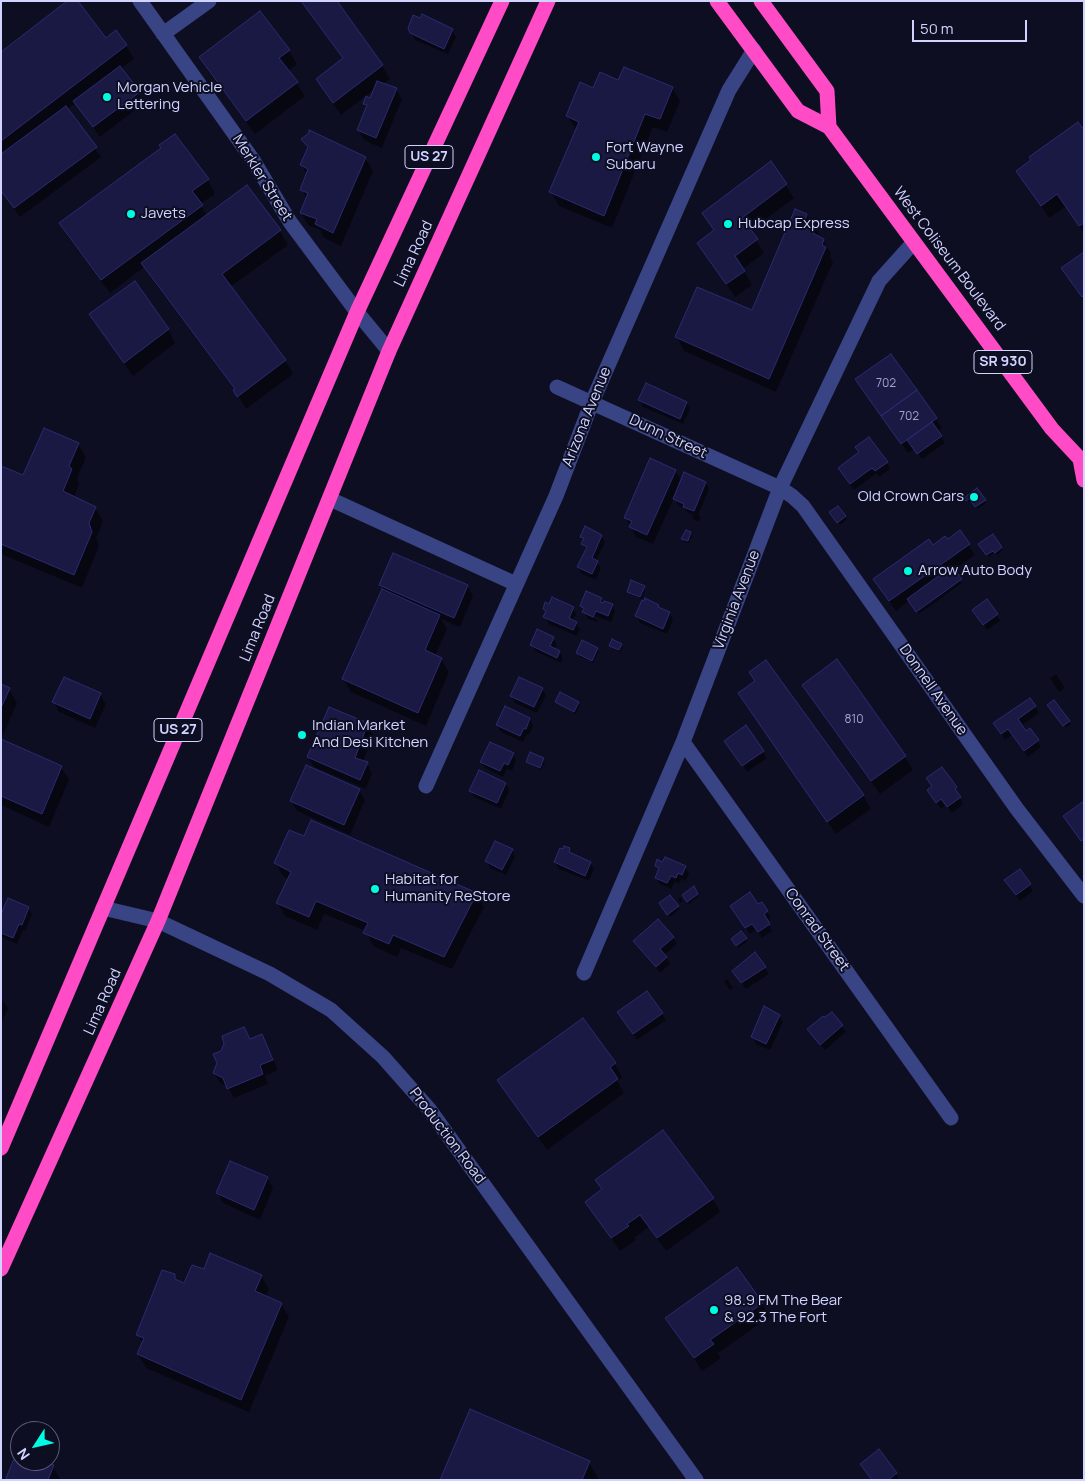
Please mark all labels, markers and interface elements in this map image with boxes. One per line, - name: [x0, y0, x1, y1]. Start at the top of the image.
- scale bar: [915, 10, 1030, 42]
- text: 50 m: [920, 18, 954, 39]
- place label: Morgan Vehicle Lettering: [117, 79, 222, 114]
- marker: Morgan Vehicle Lettering: [101, 91, 113, 103]
- street label: Merkler Street: [228, 131, 296, 225]
- place label: Fort Wayne Subaru: [606, 139, 683, 174]
- road number: US 27: [405, 146, 453, 168]
- marker: Fort Wayne Subaru: [590, 151, 602, 163]
- street label: West Coliseum Boulevard: [889, 184, 1009, 334]
- place label: Javets: [141, 205, 186, 223]
- marker: Javets: [125, 208, 137, 220]
- place label: Hubcap Express: [738, 215, 850, 233]
- street label: Lima Road: [391, 218, 437, 290]
- marker: Hubcap Express: [722, 218, 734, 230]
- road number: SR 930: [974, 351, 1032, 374]
- street label: Arizona Avenue: [559, 364, 615, 470]
- house number: 702: [876, 377, 896, 391]
- house number: 702: [899, 410, 919, 424]
- street label: Dunn Street: [626, 411, 710, 463]
- place label: Old Crown Cars: [858, 488, 964, 506]
- marker: Old Crown Cars: [968, 491, 980, 503]
- street label: Virginia Avenue: [710, 548, 764, 652]
- place label: Arrow Auto Body: [918, 562, 1032, 580]
- marker: Arrow Auto Body: [902, 565, 914, 577]
- street label: Lima Road: [236, 592, 280, 664]
- street label: Donnell Avenue: [895, 641, 971, 739]
- house number: 810: [845, 713, 863, 727]
- place label: Indian Market And Desi Kitchen: [312, 717, 428, 752]
- road number: US 27: [154, 718, 202, 742]
- marker: Indian Market And Desi Kitchen: [296, 729, 308, 741]
- place label: Habitat for Humanity ReStore: [385, 871, 510, 906]
- marker: Habitat for Humanity ReStore: [369, 883, 381, 895]
- street label: Conrad Street: [781, 885, 853, 975]
- street label: Lima Road: [80, 966, 126, 1038]
- street label: Production Road: [405, 1085, 489, 1187]
- place label: 98.9 FM The Bear & 92.3 The Fort: [724, 1292, 842, 1327]
- marker: 98.9 FM The Bear & 92.3 The Fort: [708, 1304, 720, 1316]
- north arrow: [10, 1421, 60, 1471]
- text: N: [12, 1445, 34, 1464]

